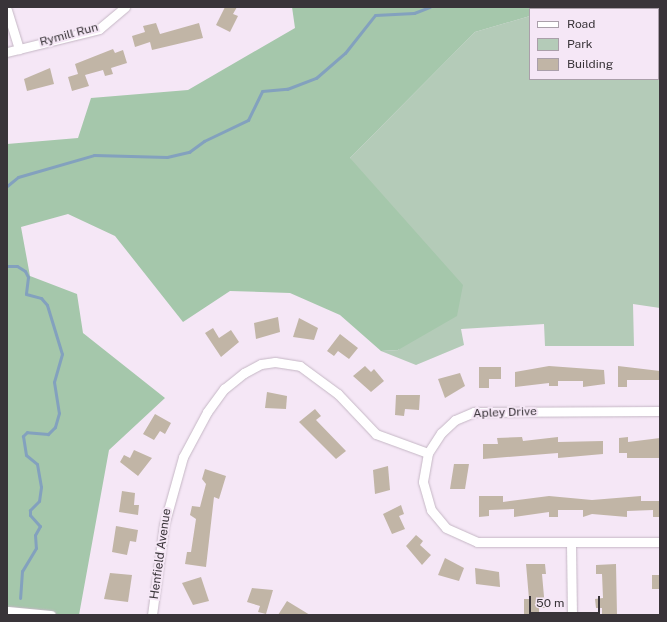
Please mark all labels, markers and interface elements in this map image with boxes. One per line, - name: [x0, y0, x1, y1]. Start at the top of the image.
- legend: [529, 8, 659, 80]
- text: Road: [567, 17, 595, 31]
- street label: Rymill Run: [38, 20, 100, 50]
- text: Park: [567, 37, 593, 51]
- text: Building: [567, 57, 613, 71]
- street label: Apley Drive: [473, 405, 537, 421]
- street label: Henfield Avenue: [147, 508, 175, 600]
- scale bar: [531, 588, 602, 614]
- text: 50 m: [536, 596, 564, 610]

